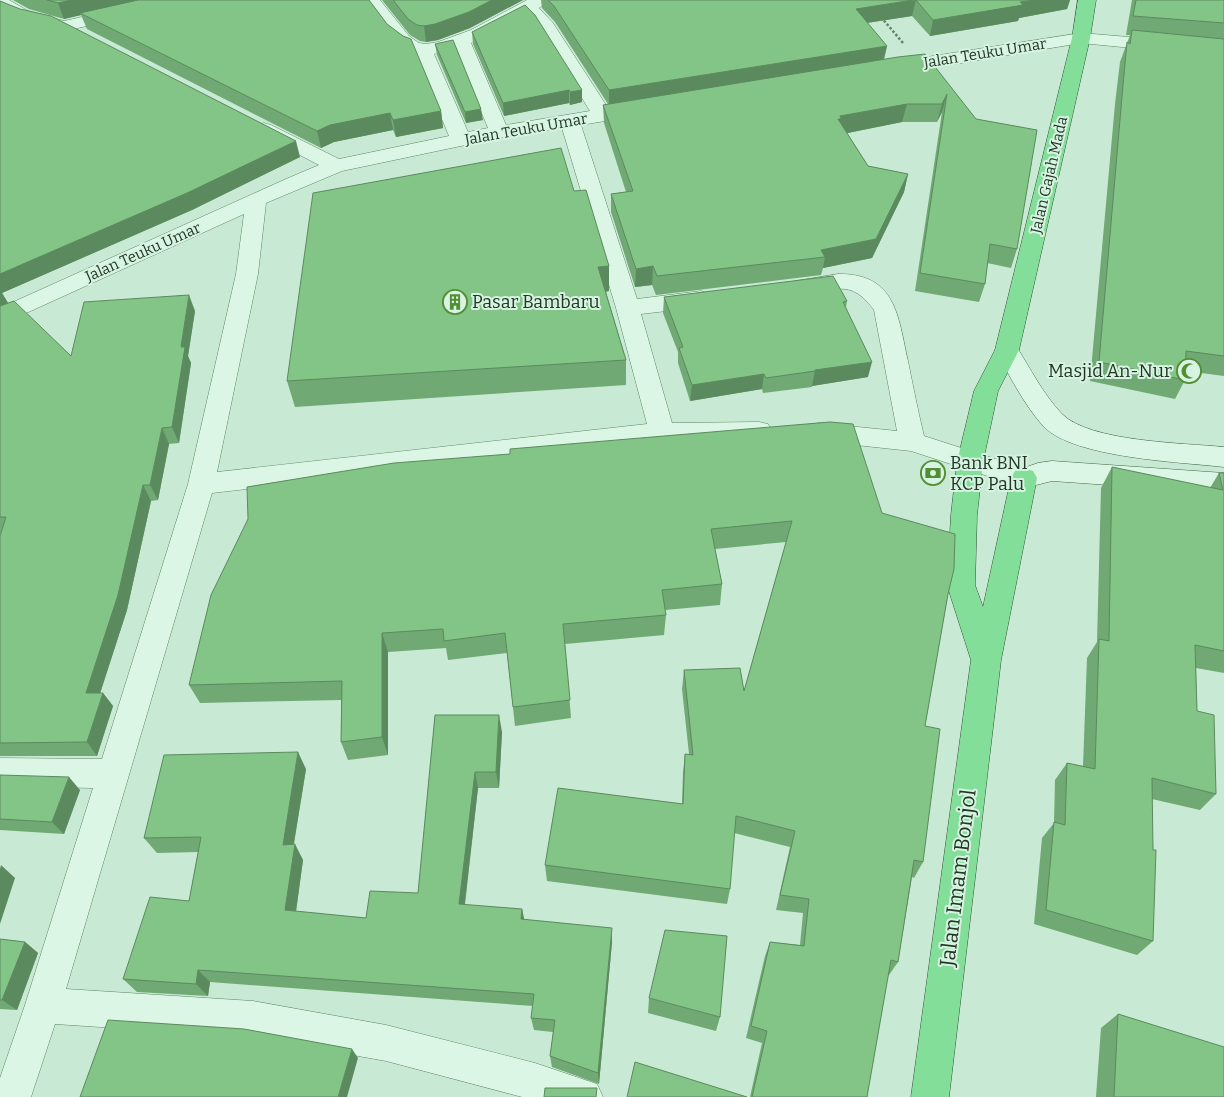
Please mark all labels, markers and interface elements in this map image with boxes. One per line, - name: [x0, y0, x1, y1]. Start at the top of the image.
- street label: Jalan Teuku Umar: [921, 34, 1048, 72]
- street label: Jalan Teuku Umar: [462, 109, 589, 149]
- street label: Jalan Gajah Mada: [1027, 115, 1071, 236]
- street label: Jalan Teuku Umar: [82, 218, 204, 286]
- building icon: Pasar Bambaru: [442, 289, 468, 315]
- place label: Pasar Bambaru: [472, 291, 600, 313]
- mosque icon: Masjid An-Nur: [1176, 358, 1202, 384]
- place label: Masjid An-Nur: [1048, 360, 1172, 382]
- place label: Bank BNI KCP Palu: [950, 452, 1028, 495]
- bank icon: Bank BNI KCP Palu: [920, 460, 946, 486]
- street label: Jalan Imam Bonjol: [934, 788, 982, 969]

